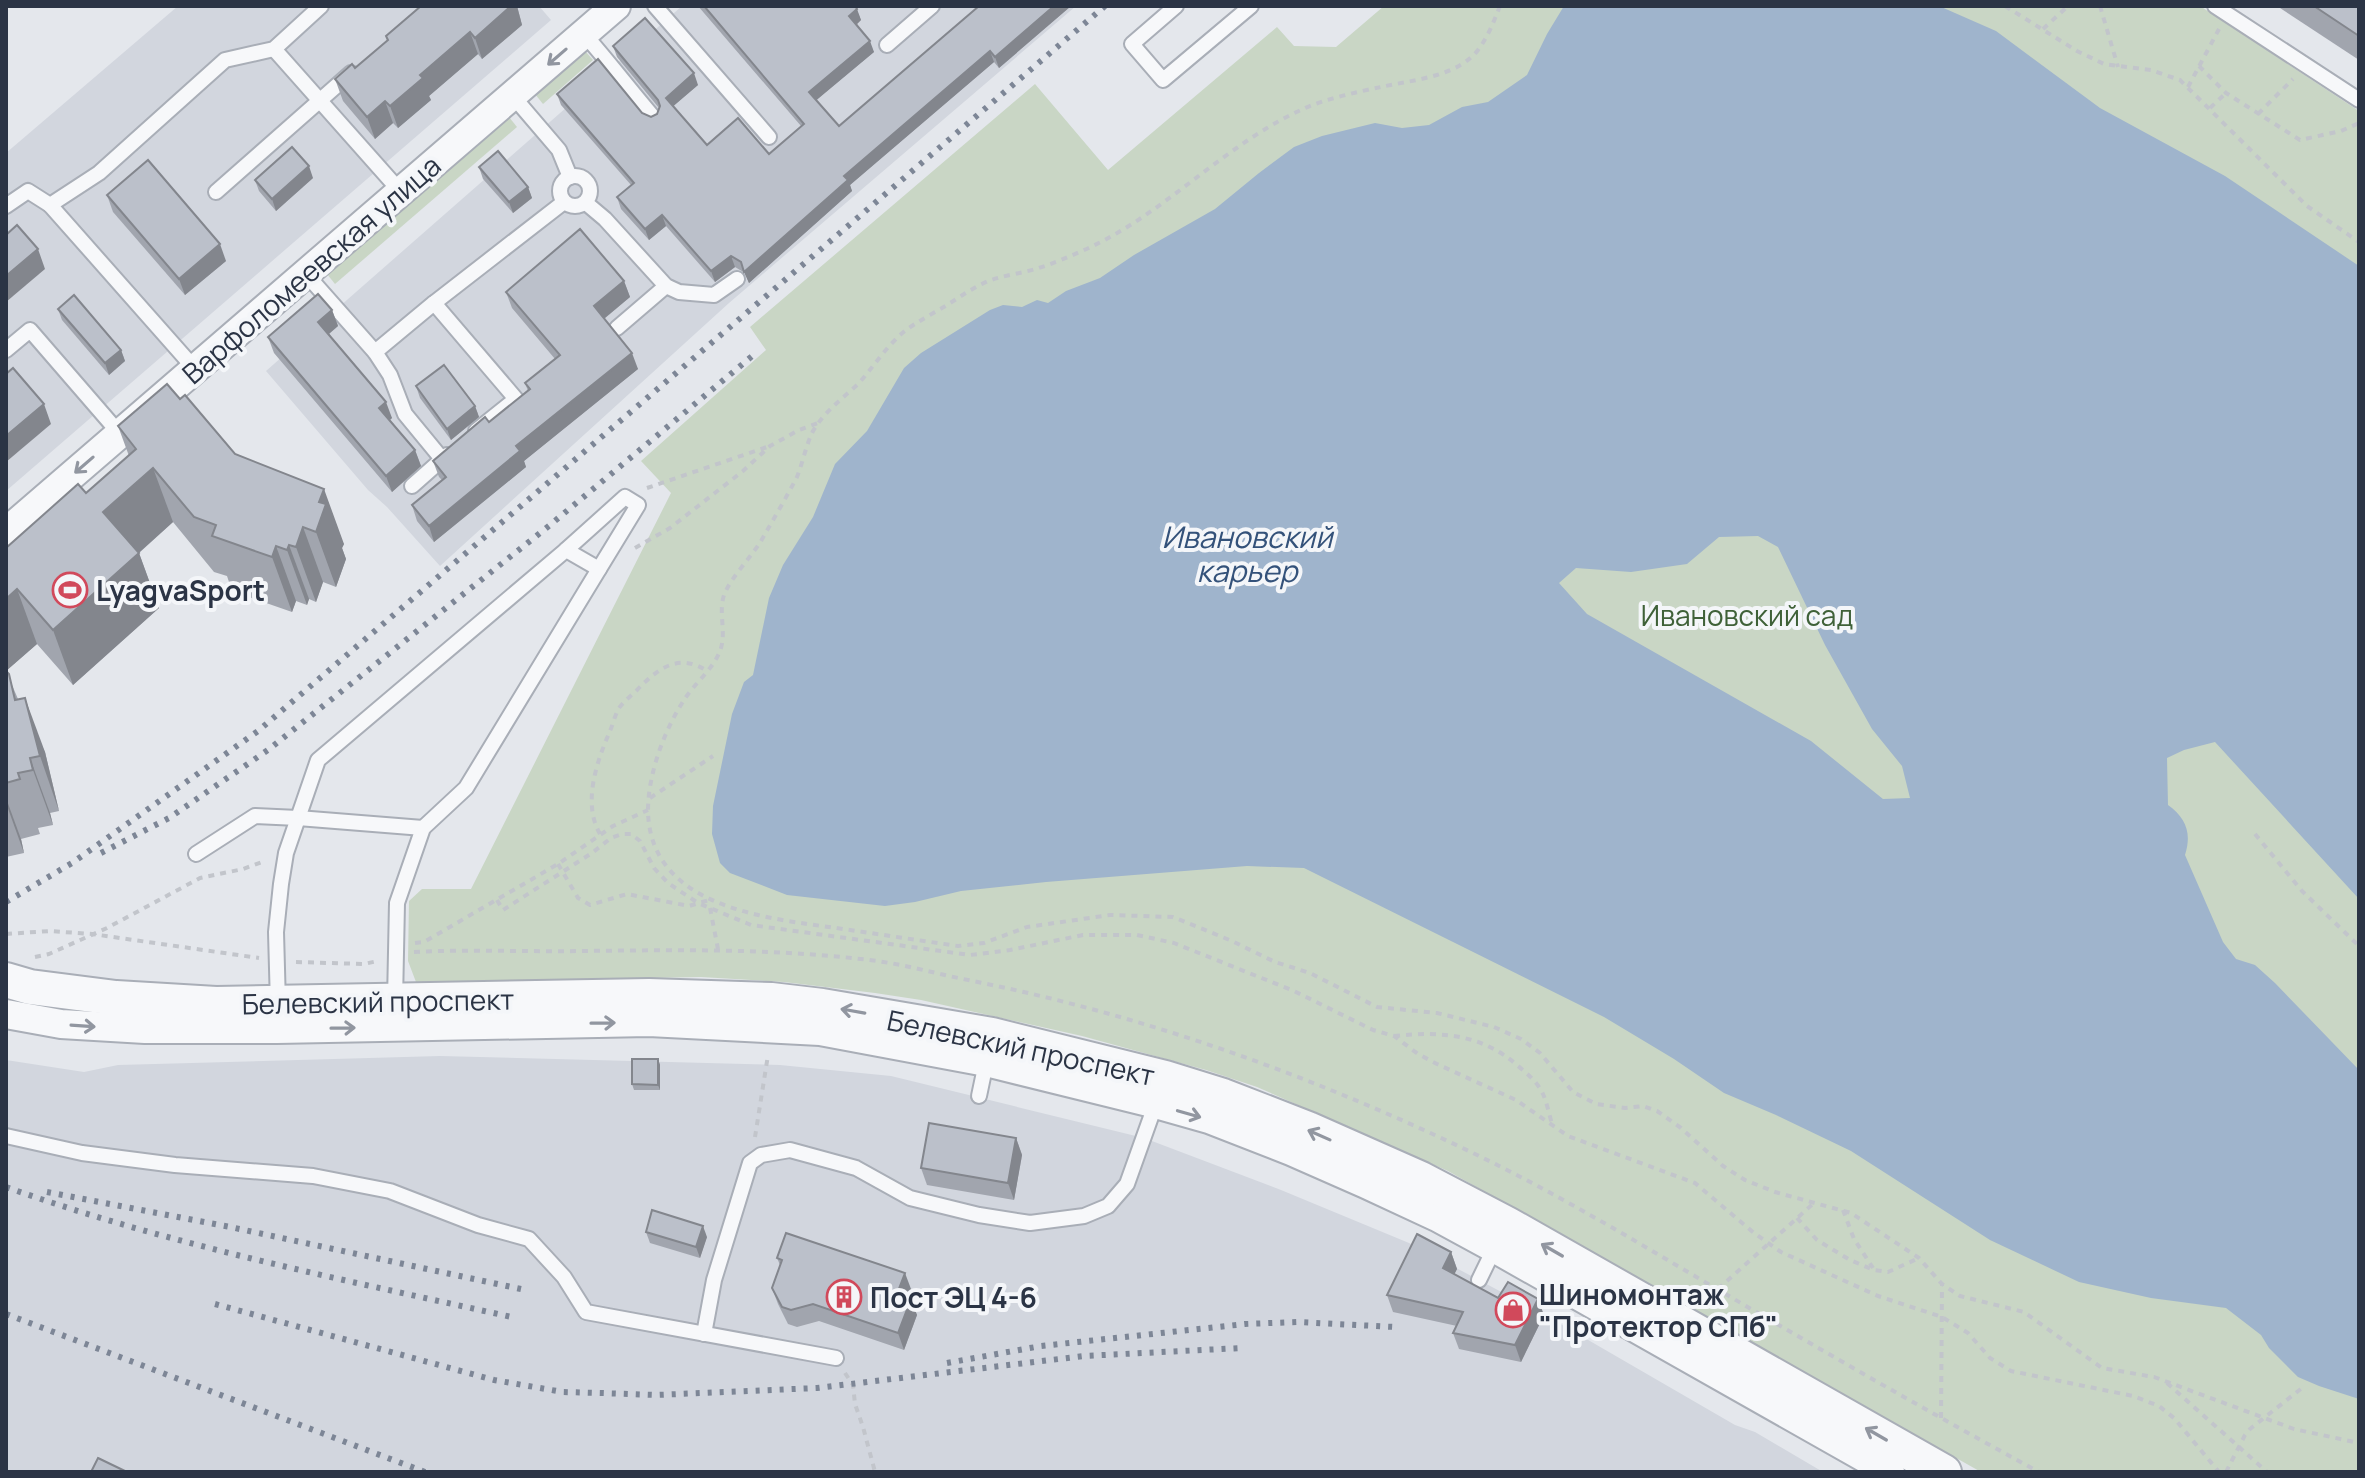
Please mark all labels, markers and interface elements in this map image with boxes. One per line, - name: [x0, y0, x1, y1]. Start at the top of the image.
- one-way arrow: [547, 48, 567, 66]
- street label: Варфоломеевская улица: [174, 146, 448, 392]
- one-way arrow: [75, 455, 95, 473]
- water label: Ивановский карьер: [1162, 516, 1335, 591]
- sports icon: LyagvaSport: [51, 571, 89, 609]
- place label: LyagvaSport: [96, 571, 265, 609]
- park label: Ивановский сад: [1641, 596, 1853, 634]
- street label: Белевский проспект: [241, 980, 515, 1022]
- street label: Белевский проспект: [884, 1000, 1158, 1094]
- one-way arrow: [841, 1002, 866, 1017]
- one-way arrow: [589, 1015, 616, 1031]
- one-way arrow: [69, 1019, 96, 1034]
- one-way arrow: [329, 1020, 356, 1036]
- one-way arrow: [1176, 1107, 1202, 1122]
- one-way arrow: [1308, 1126, 1332, 1141]
- one-way arrow: [1541, 1242, 1564, 1258]
- place label: Шиномонтаж "Протектор СПб": [1539, 1275, 1778, 1345]
- building icon: Пост ЭЦ 4-6: [825, 1278, 863, 1316]
- place label: Пост ЭЦ 4-6: [870, 1278, 1037, 1316]
- shop icon: Шиномонтаж "Протектор СПб": [1494, 1291, 1532, 1329]
- one-way arrow: [1864, 1425, 1888, 1441]

